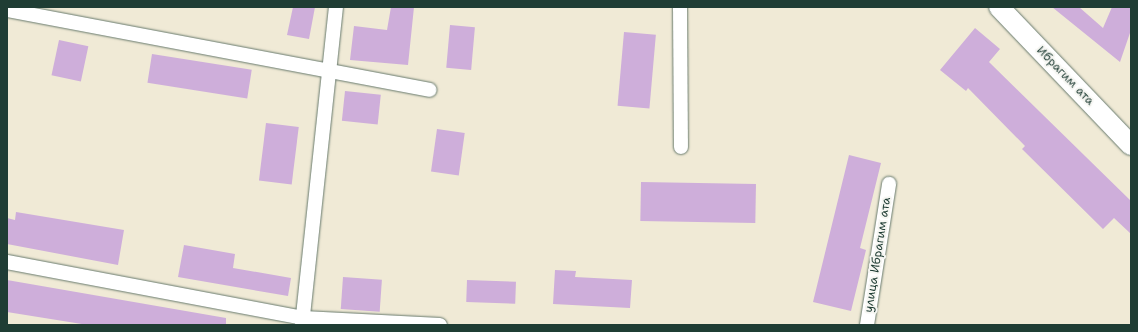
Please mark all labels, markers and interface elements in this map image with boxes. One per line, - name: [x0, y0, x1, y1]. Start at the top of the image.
- street label: Ибрагим ата: [1033, 44, 1097, 108]
- street label: улица Ибрагим ата: [862, 196, 894, 314]

